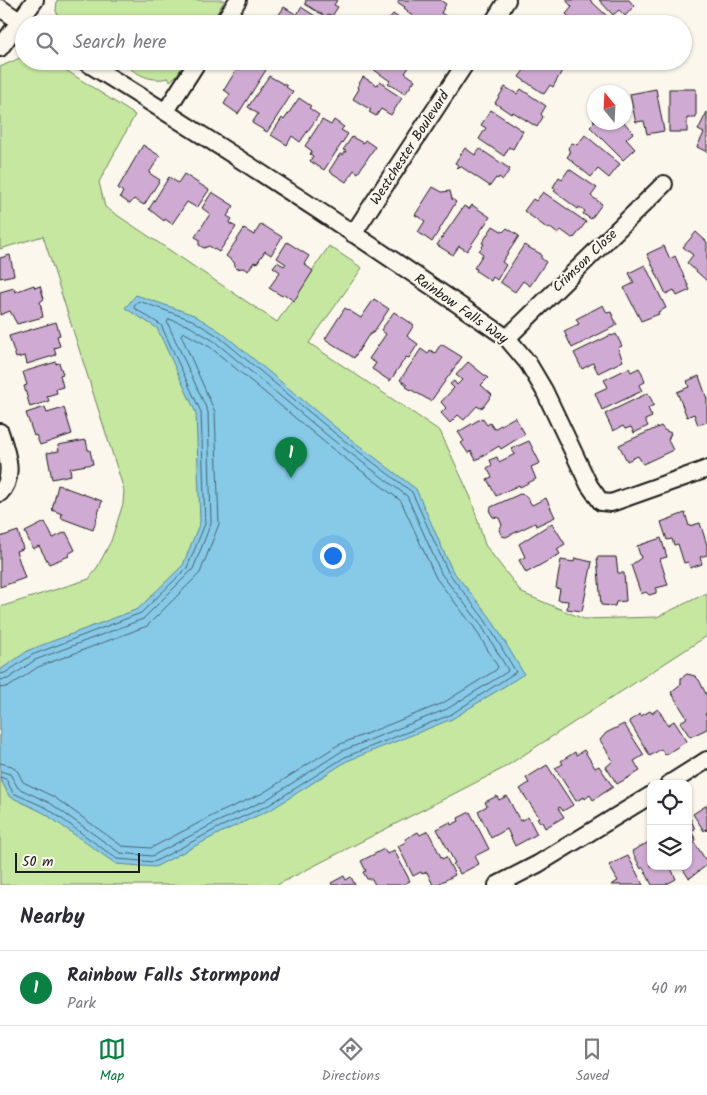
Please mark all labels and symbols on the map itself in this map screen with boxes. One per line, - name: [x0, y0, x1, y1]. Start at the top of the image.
- north arrow: [587, 85, 632, 130]
- street label: Westchester Boulevard: [365, 86, 456, 210]
- street label: Crimson Close: [547, 224, 623, 298]
- street label: Rainbow Falls Way: [409, 268, 513, 350]
- pin: 1: [275, 437, 307, 478]
- your location: [320, 543, 346, 569]
- scale bar: [15, 850, 140, 873]

